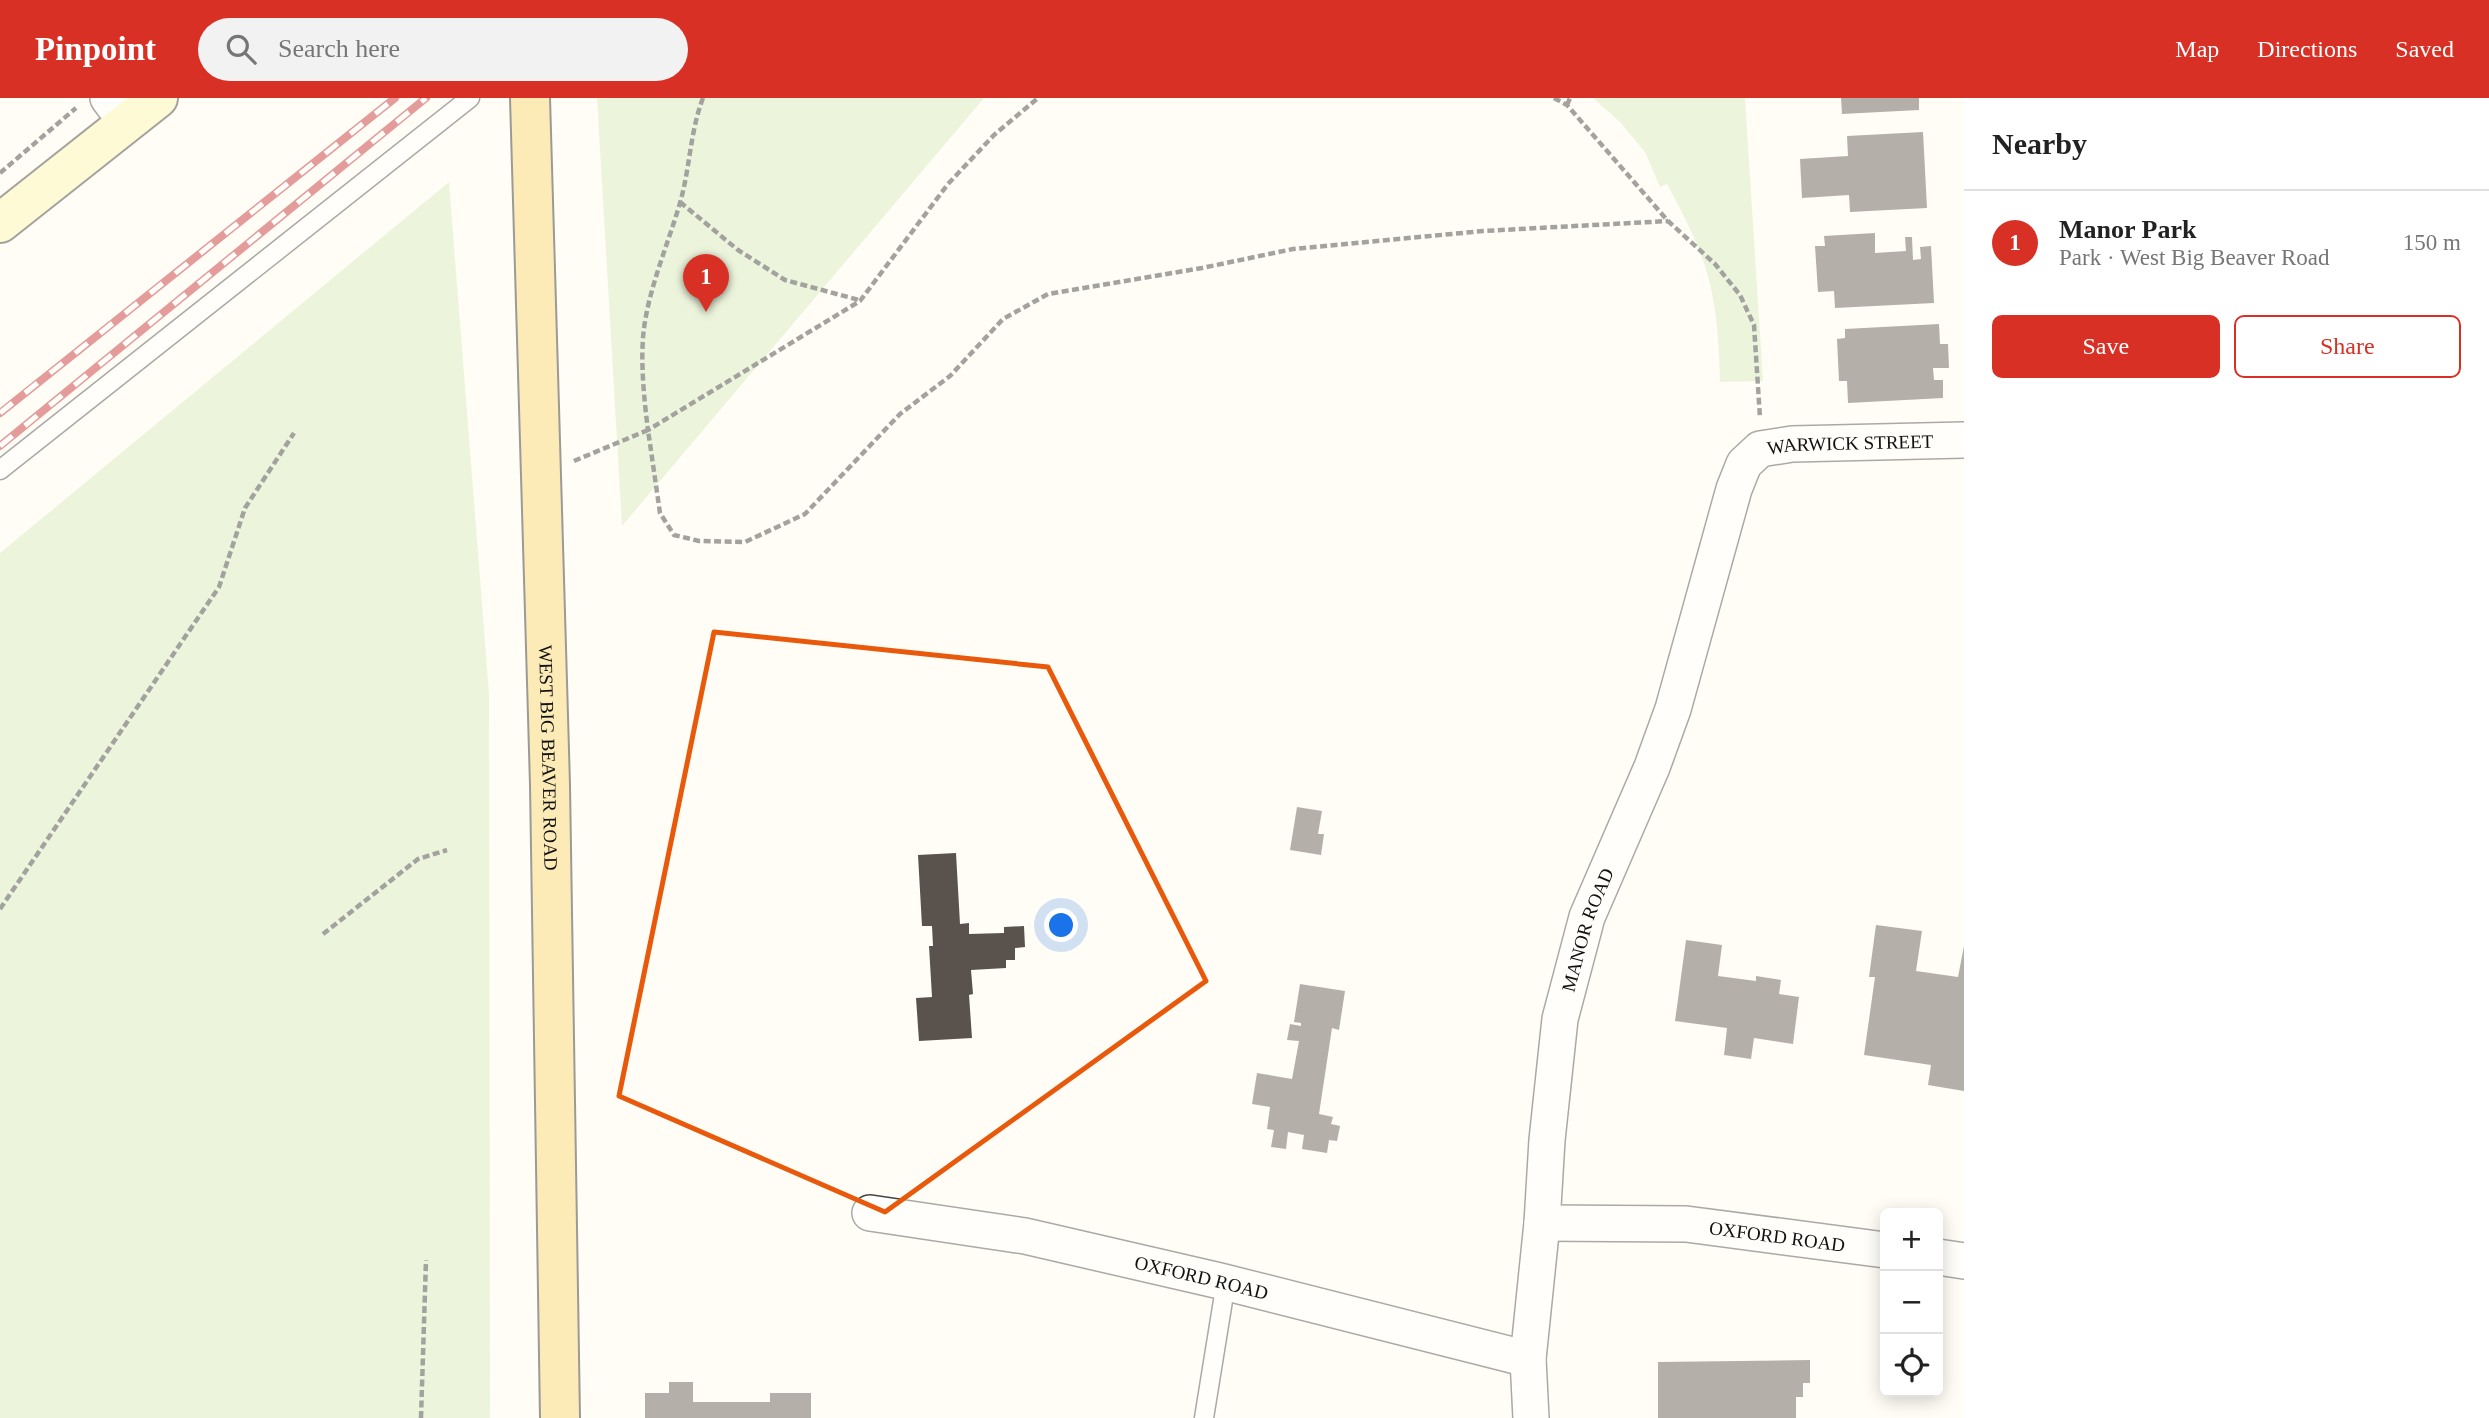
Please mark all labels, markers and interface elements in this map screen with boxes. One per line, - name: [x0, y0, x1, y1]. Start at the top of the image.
- search box: [198, 18, 688, 81]
- icon: search: [222, 30, 260, 68]
- text: Pinpoint: [35, 31, 156, 67]
- text: Search here: [278, 34, 400, 63]
- text: Map: [2175, 36, 2219, 62]
- text: Directions: [2257, 36, 2357, 62]
- text: Saved: [2395, 36, 2454, 62]
- text: Nearby: [1992, 127, 2087, 160]
- text: Manor Park: [2059, 215, 2196, 244]
- text: 1: [2009, 230, 2021, 255]
- text: 150 m: [2403, 230, 2461, 255]
- text: Park · West Big Beaver Road: [2059, 245, 2329, 270]
- pin: 1: [683, 254, 729, 312]
- button: Save: [1992, 315, 2220, 378]
- button: Share: [2234, 315, 2461, 378]
- street label: WARWICK STREET: [1766, 431, 1934, 459]
- street label: WEST BIG BEAVER ROAD: [535, 645, 561, 871]
- street label: MANOR ROAD: [1558, 865, 1618, 994]
- your location: [1044, 908, 1078, 942]
- map controls: [1880, 1208, 1943, 1397]
- button: +: [1880, 1208, 1943, 1271]
- street label: OXFORD ROAD: [1708, 1217, 1846, 1256]
- street label: OXFORD ROAD: [1133, 1252, 1271, 1304]
- button: −: [1880, 1271, 1943, 1334]
- button: locate: [1880, 1334, 1943, 1397]

